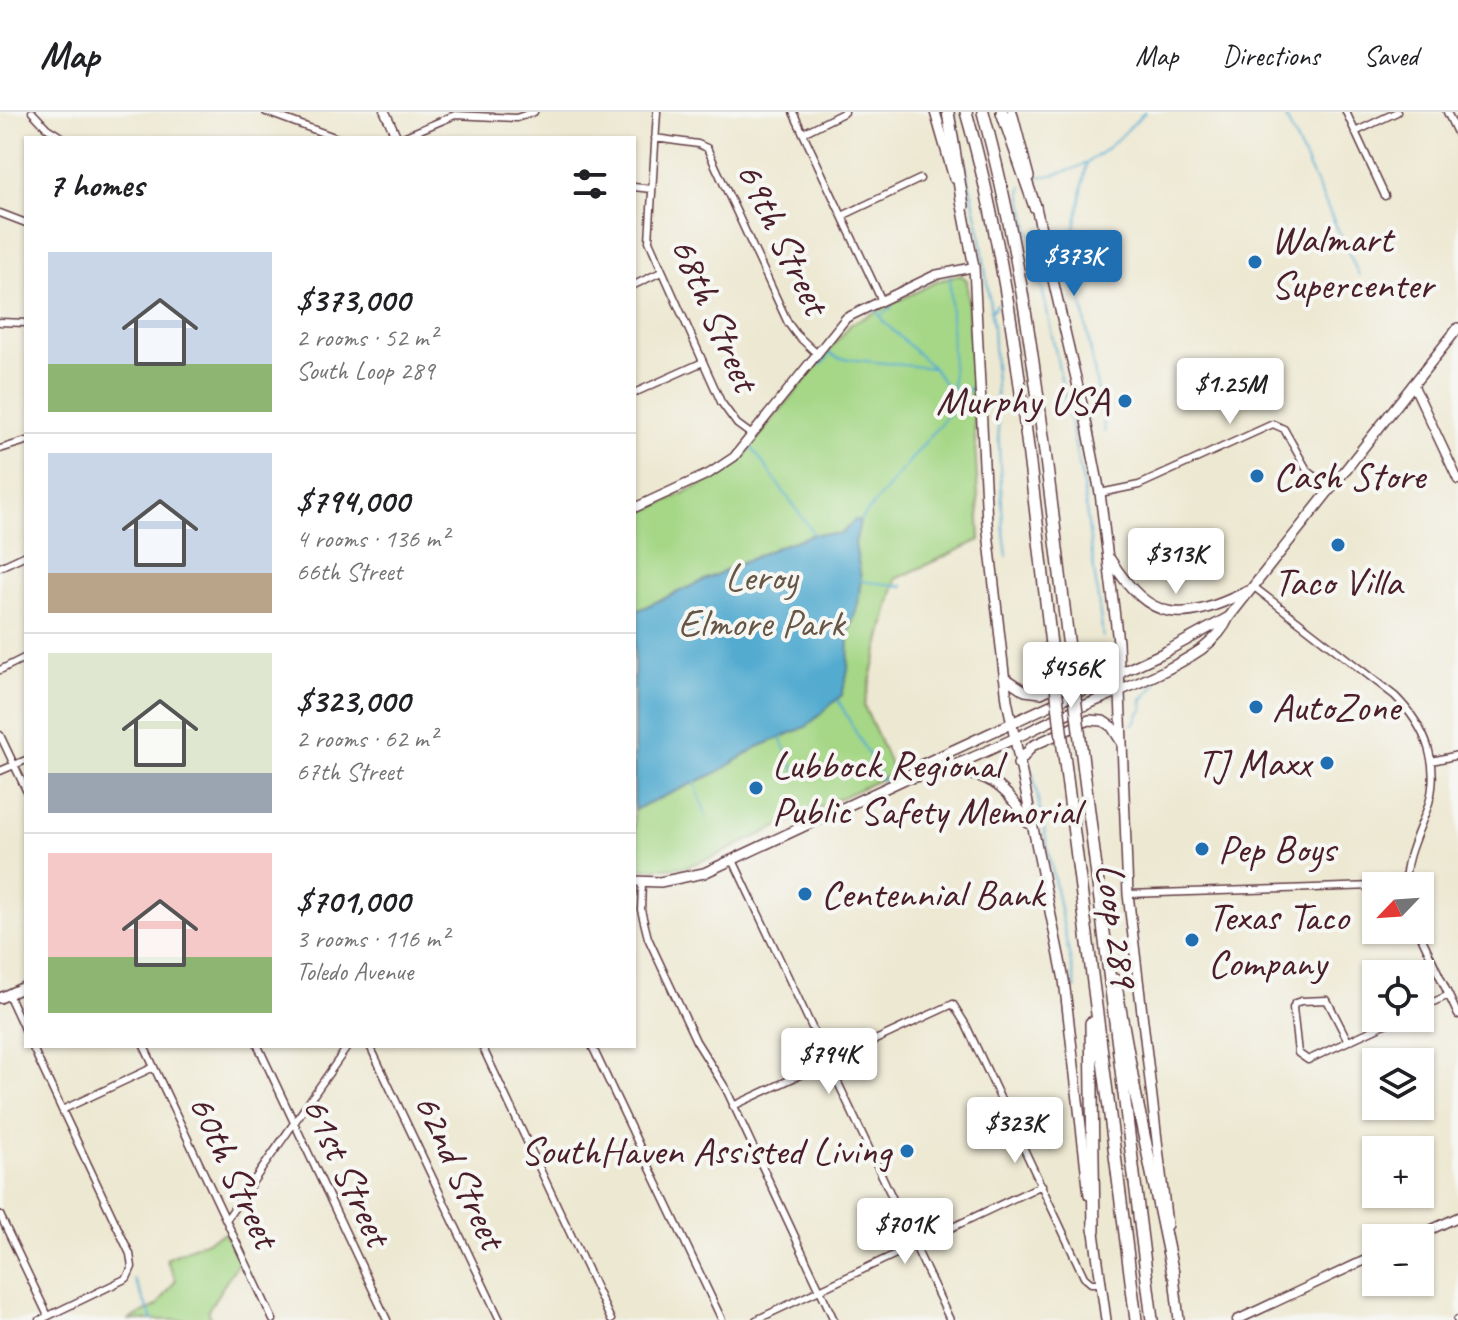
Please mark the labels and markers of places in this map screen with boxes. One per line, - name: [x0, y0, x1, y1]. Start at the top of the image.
- place label: Walmart Supercenter: [1271, 214, 1437, 310]
- pin: $373K: [1018, 230, 1130, 298]
- marker: Walmart Supercenter: [1246, 253, 1264, 271]
- pin: $1.25M: [1165, 358, 1295, 426]
- place label: Murphy USA: [936, 376, 1110, 426]
- marker: Murphy USA: [1116, 392, 1134, 410]
- place label: Cash Store: [1273, 451, 1428, 501]
- marker: Cash Store: [1248, 467, 1266, 485]
- pin: $313K: [1120, 528, 1232, 596]
- marker: Taco Villa: [1329, 536, 1347, 554]
- place label: Taco Villa: [1274, 557, 1405, 607]
- pin: $456K: [1015, 642, 1127, 710]
- place label: AutoZone: [1272, 682, 1403, 732]
- marker: AutoZone: [1247, 698, 1265, 716]
- place label: TJ Maxx: [1197, 738, 1314, 788]
- place label: Lubbock Regional Public Safety Memorial: [772, 740, 1086, 836]
- marker: TJ Maxx: [1318, 754, 1336, 772]
- marker: Lubbock Regional Public Safety Memorial: [747, 779, 765, 797]
- place label: Pep Boys: [1218, 824, 1339, 874]
- marker: Pep Boys: [1193, 840, 1211, 858]
- place label: Centennial Bank: [821, 869, 1047, 919]
- marker: Centennial Bank: [796, 885, 814, 903]
- place label: Texas Taco Company: [1208, 892, 1350, 988]
- marker: Texas Taco Company: [1183, 931, 1201, 949]
- pin: $794K: [773, 1028, 885, 1096]
- pin: $323K: [959, 1097, 1071, 1165]
- place label: SouthHaven Assisted Living: [520, 1126, 894, 1176]
- marker: SouthHaven Assisted Living: [898, 1142, 916, 1160]
- pin: $701K: [849, 1198, 961, 1266]

